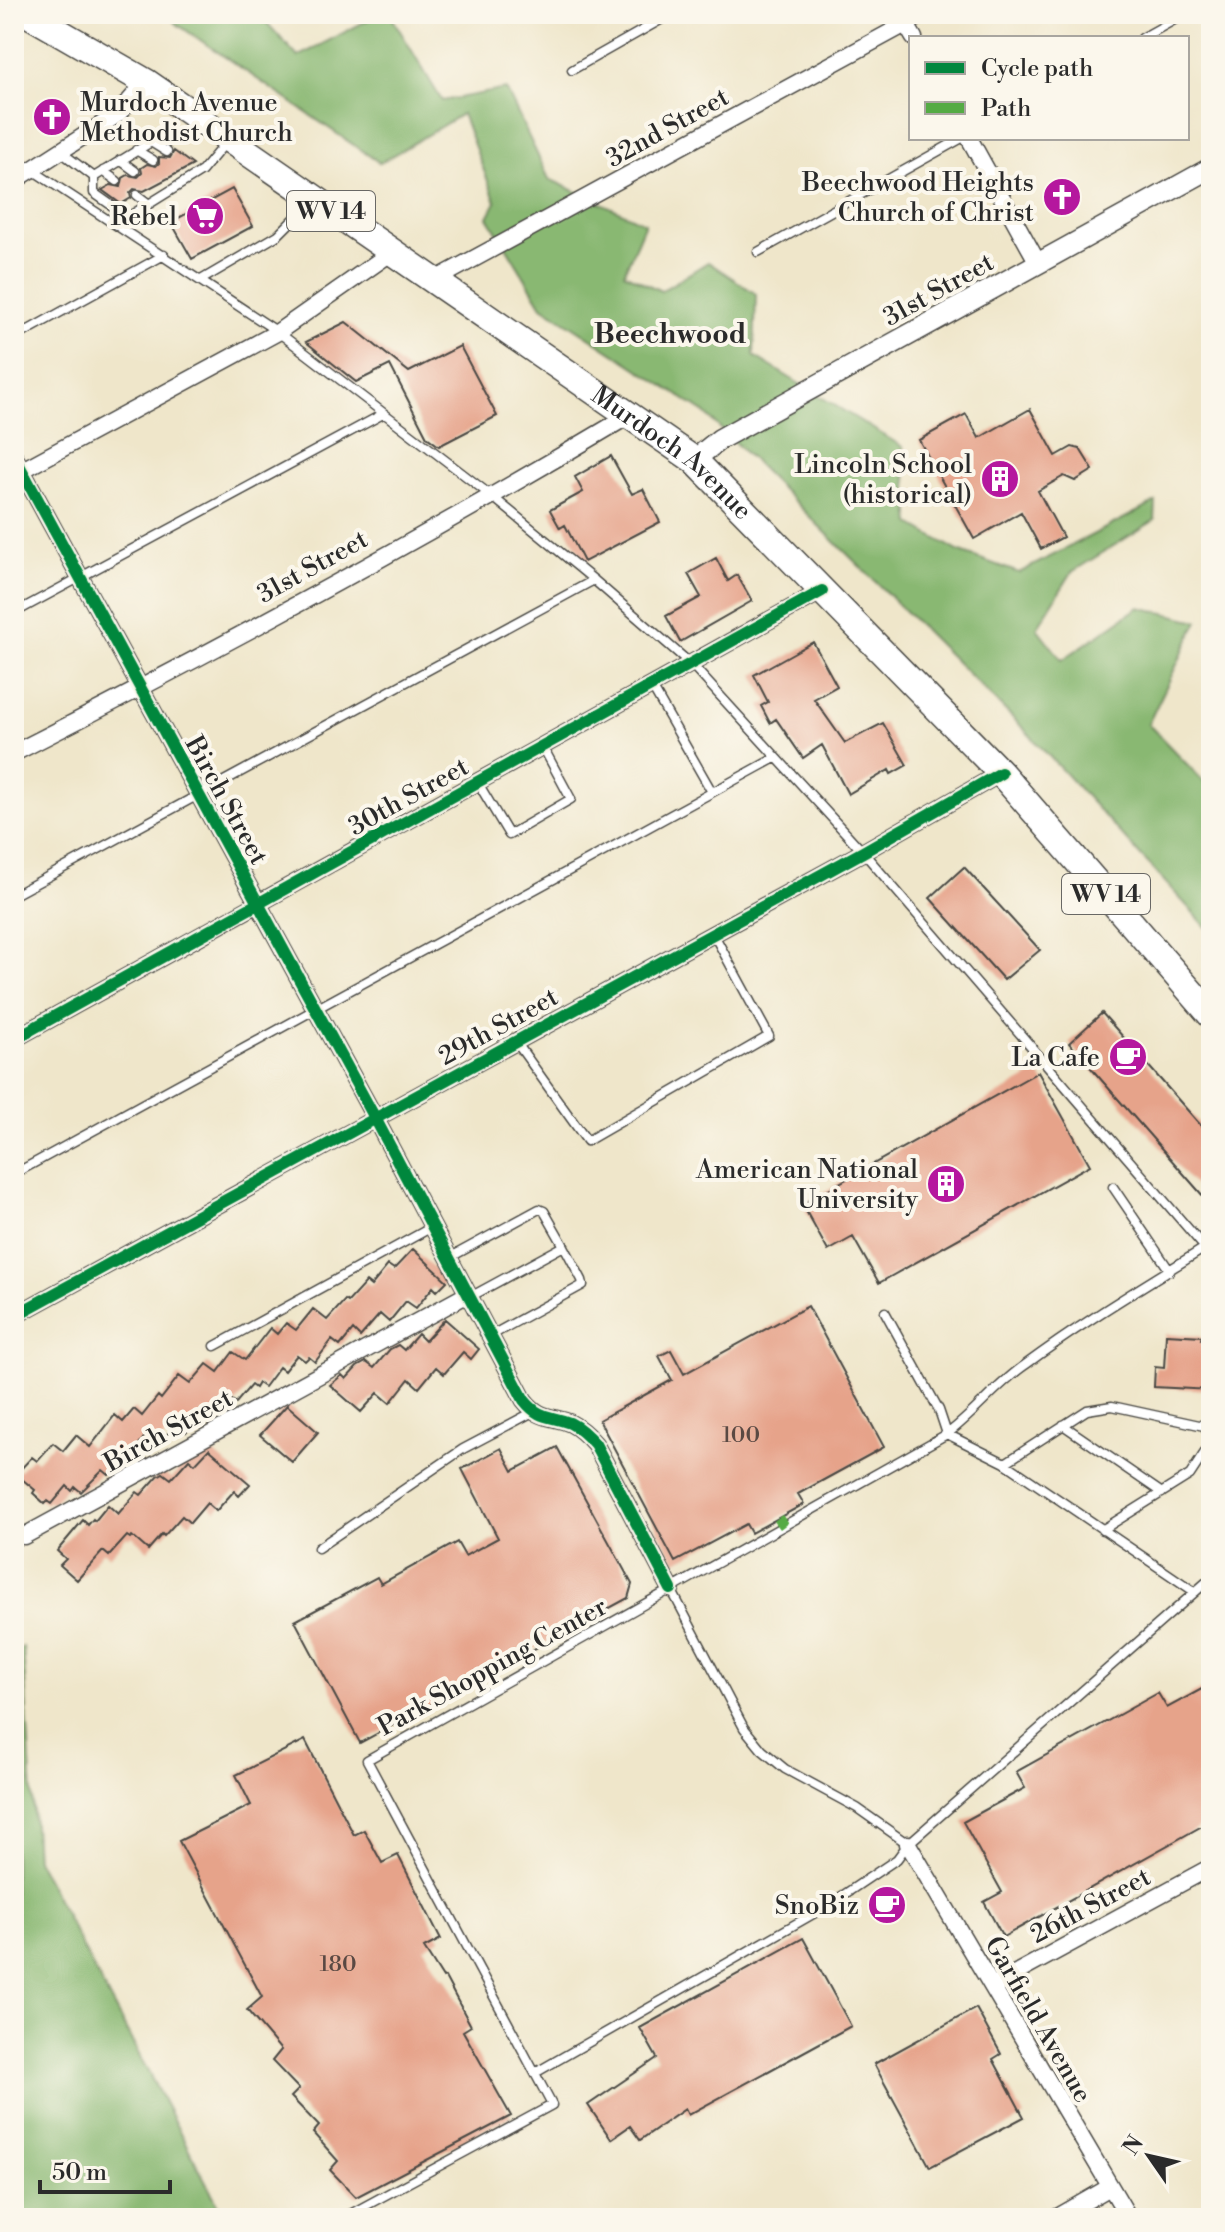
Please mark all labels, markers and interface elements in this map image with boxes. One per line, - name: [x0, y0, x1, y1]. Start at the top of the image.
- legend: [909, 36, 1189, 140]
- text: Cycle path: [981, 54, 1093, 84]
- street label: 32nd Street: [601, 81, 734, 175]
- place label: Murdoch Avenue Methodist Church: [80, 87, 293, 149]
- text: Path: [981, 94, 1031, 124]
- church icon: Murdoch Avenue Methodist Church: [31, 96, 73, 138]
- place label: Beechwood Heights Church of Christ: [801, 167, 1034, 229]
- church icon: Beechwood Heights Church of Christ: [1041, 176, 1083, 218]
- road number: WV 14: [287, 191, 375, 231]
- supermarket icon: Rebel: [184, 195, 226, 237]
- place label: Rebel: [110, 201, 177, 233]
- street label: 31st Street: [877, 246, 999, 333]
- district label: Beechwood: [594, 317, 747, 352]
- street label: Murdoch Avenue: [585, 379, 759, 527]
- place label: Lincoln School (historical): [794, 449, 972, 511]
- building icon: Lincoln School (historical): [979, 458, 1021, 500]
- street label: 31st Street: [251, 523, 373, 610]
- street label: Birch Street: [177, 730, 275, 870]
- street label: 30th Street: [343, 751, 474, 843]
- road number: WV 14: [1062, 874, 1150, 914]
- street label: 29th Street: [433, 981, 564, 1073]
- cafe icon: La Cafe: [1107, 1036, 1149, 1078]
- place label: La Cafe: [1011, 1042, 1100, 1074]
- place label: American National University: [695, 1154, 918, 1216]
- building icon: American National University: [925, 1163, 967, 1205]
- street label: Birch Street: [98, 1382, 238, 1480]
- house number: 100: [722, 1422, 760, 1449]
- street label: Park Shopping Center: [372, 1591, 613, 1743]
- street label: 26th Street: [1025, 1861, 1156, 1951]
- cafe icon: SnoBiz: [866, 1884, 908, 1926]
- place label: SnoBiz: [775, 1890, 859, 1922]
- street label: Garfield Avenue: [978, 1931, 1099, 2108]
- house number: 180: [319, 1951, 357, 1978]
- north arrow: [1109, 2116, 1189, 2196]
- text: N: [1118, 2130, 1150, 2160]
- scale bar: [40, 2144, 170, 2194]
- text: 50 m: [52, 2158, 107, 2188]

